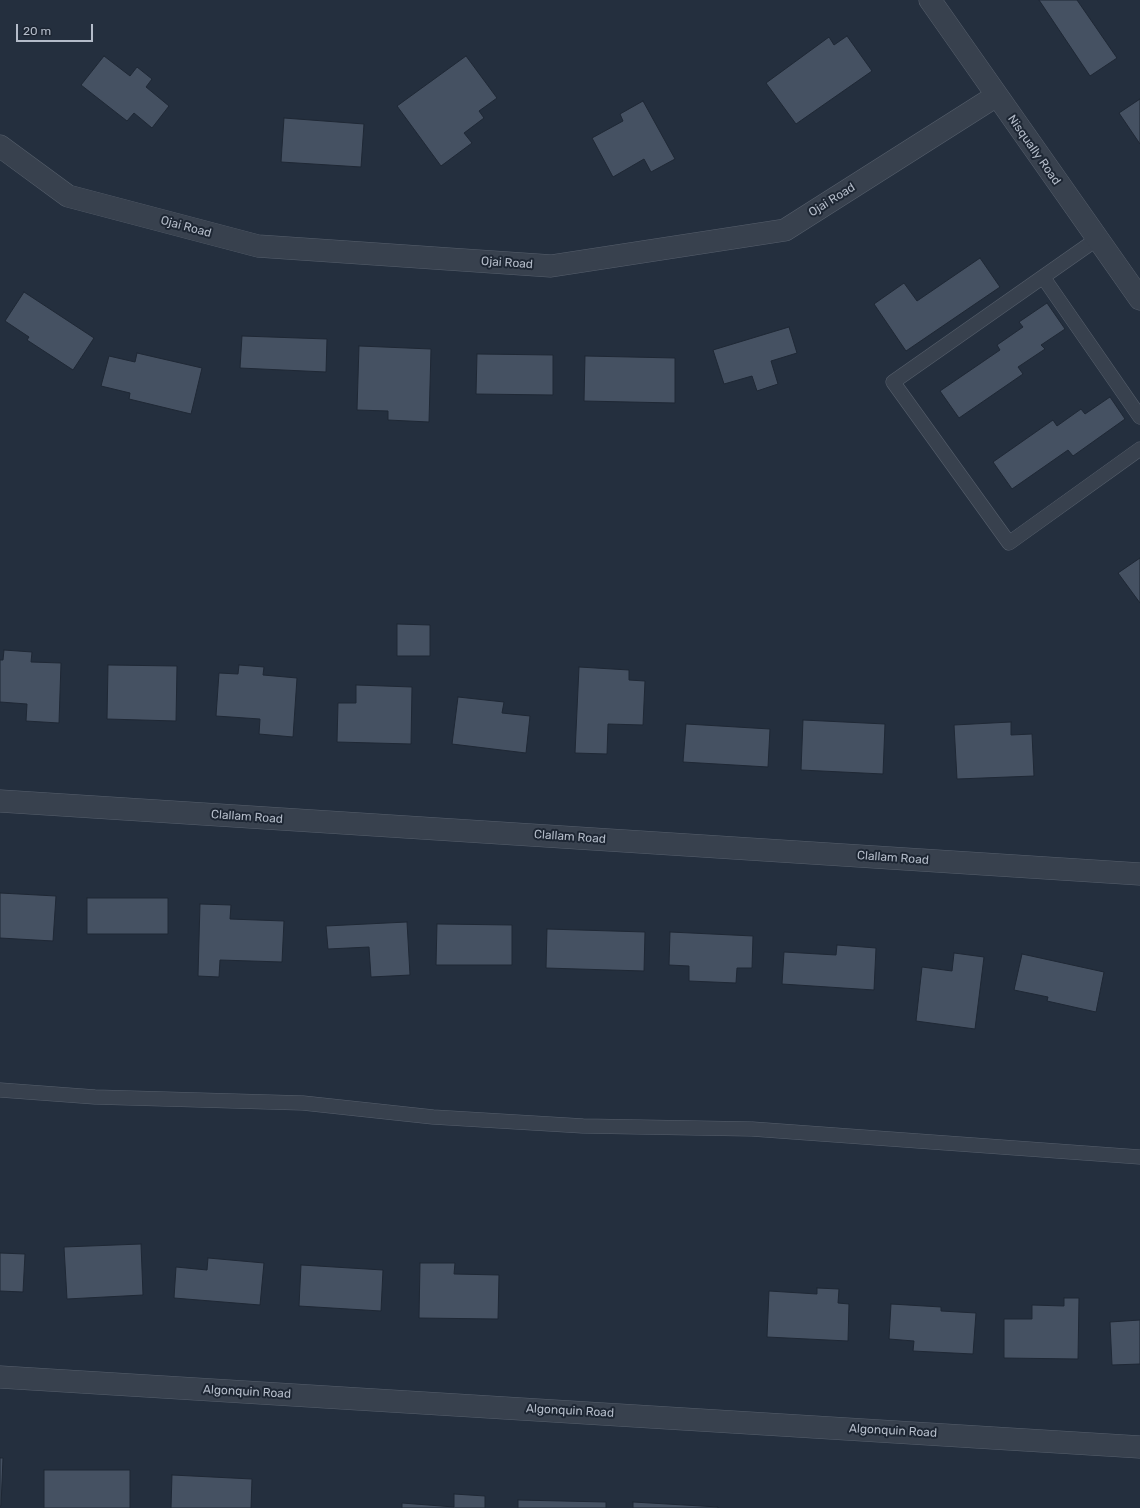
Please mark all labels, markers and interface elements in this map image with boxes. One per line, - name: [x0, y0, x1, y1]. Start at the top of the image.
- scale bar: [18, 16, 95, 42]
- text: 20 m: [23, 24, 51, 38]
- street label: Nisqually Road: [1005, 112, 1063, 188]
- street label: Ojai Road: [806, 180, 858, 220]
- street label: Ojai Road: [159, 213, 213, 241]
- street label: Ojai Road: [481, 254, 533, 272]
- street label: Clallam Road: [211, 807, 283, 827]
- street label: Clallam Road: [534, 827, 606, 847]
- street label: Clallam Road: [857, 848, 929, 868]
- street label: Algonquin Road: [203, 1383, 291, 1401]
- street label: Algonquin Road: [526, 1402, 614, 1420]
- street label: Algonquin Road: [849, 1422, 937, 1440]

